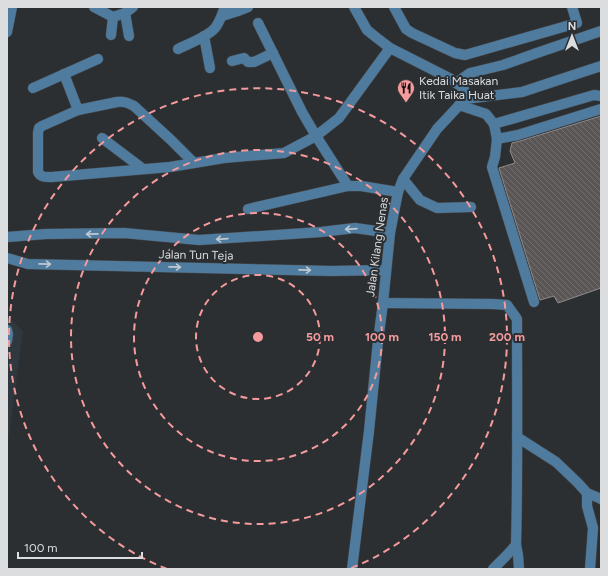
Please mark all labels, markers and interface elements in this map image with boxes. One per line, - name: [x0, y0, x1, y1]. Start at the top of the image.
- north arrow: [552, 16, 592, 56]
- text: N: [568, 20, 576, 33]
- place label: Kedai Masakan Itik Taika Huat: [419, 74, 498, 102]
- restaurant icon: Kedai Masakan Itik Taika Huat: [396, 78, 416, 103]
- street label: Jalan Kilang Nenas: [363, 196, 391, 298]
- one-way arrow: [345, 225, 358, 232]
- one-way arrow: [86, 230, 99, 238]
- one-way arrow: [216, 235, 229, 242]
- street label: Jalan Tun Teja: [158, 247, 234, 263]
- one-way arrow: [38, 260, 51, 268]
- one-way arrow: [168, 263, 181, 271]
- one-way arrow: [298, 266, 311, 274]
- centre of rings: [251, 330, 265, 344]
- text: 50 m: [306, 330, 334, 344]
- text: 100 m: [365, 330, 399, 344]
- text: 150 m: [428, 330, 462, 344]
- text: 200 m: [489, 330, 525, 344]
- scale bar: [18, 534, 142, 560]
- text: 100 m: [24, 541, 58, 555]

